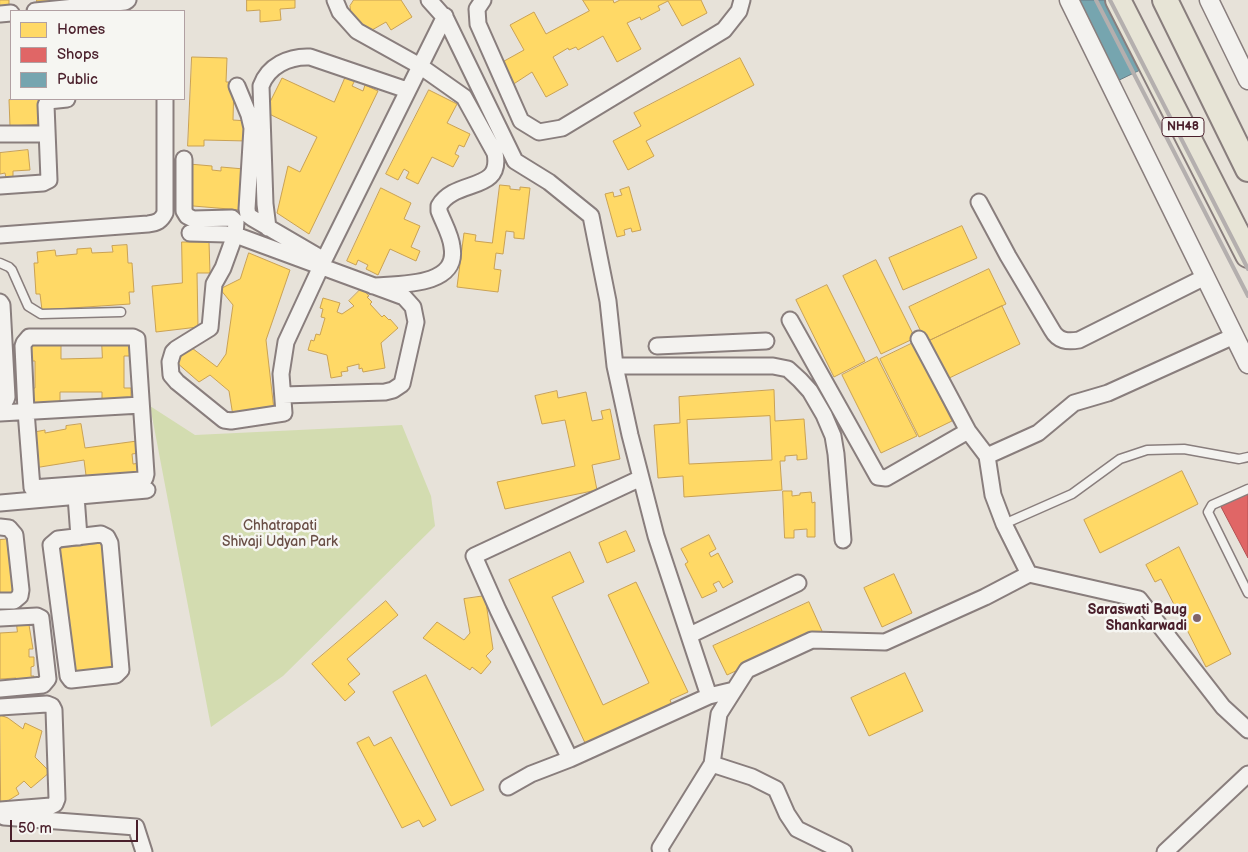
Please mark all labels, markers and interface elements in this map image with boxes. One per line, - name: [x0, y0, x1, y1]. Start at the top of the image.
- legend: [10, 10, 185, 100]
- text: Homes: [57, 20, 105, 39]
- text: Shops: [57, 45, 99, 64]
- text: Public: [57, 70, 98, 89]
- road number: NH48: [1162, 118, 1204, 136]
- park label: Chhatrapati Shivaji Udyan Park: [222, 518, 338, 550]
- place label: Saraswati Baug Shankarwadi: [1088, 602, 1187, 634]
- marker: Saraswati Baug Shankarwadi: [1191, 612, 1203, 624]
- scale bar: [12, 810, 140, 842]
- text: 50 m: [18, 819, 52, 838]

